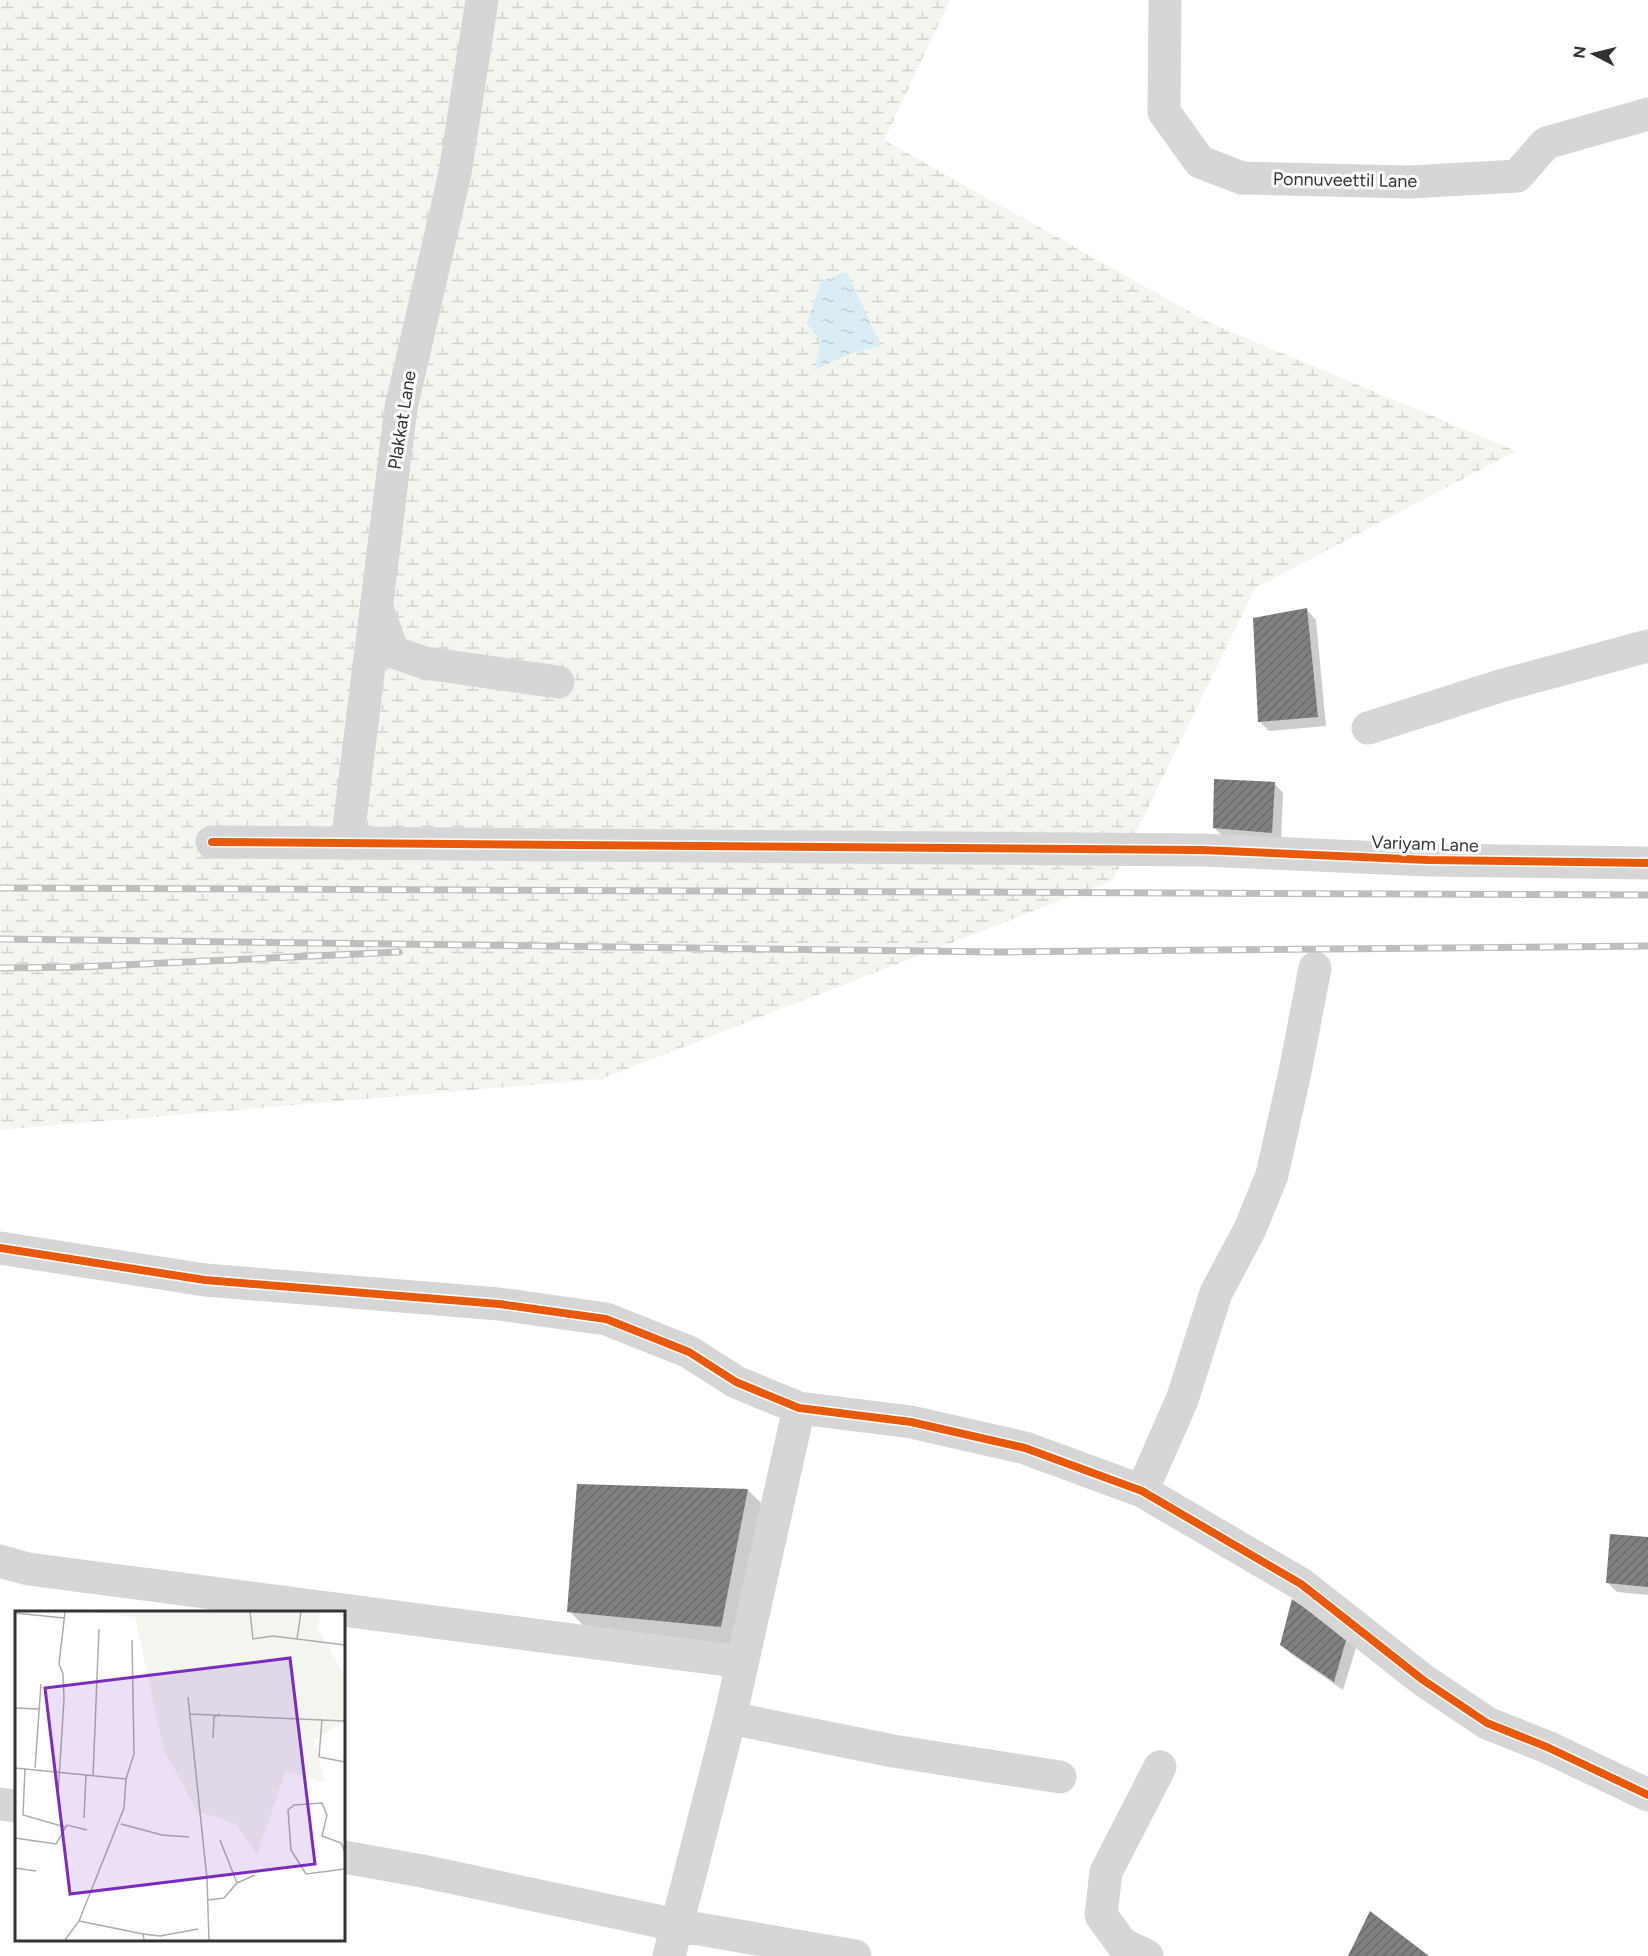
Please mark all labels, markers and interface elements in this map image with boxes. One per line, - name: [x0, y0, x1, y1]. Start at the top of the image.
- north arrow: [1564, 24, 1624, 84]
- text: N: [1569, 45, 1590, 60]
- street label: Ponnuveettil Lane: [1273, 168, 1417, 192]
- street label: Plakkat Lane: [383, 369, 421, 471]
- street label: Variyam Lane: [1371, 831, 1479, 857]
- inset map: [15, 1611, 345, 1941]

